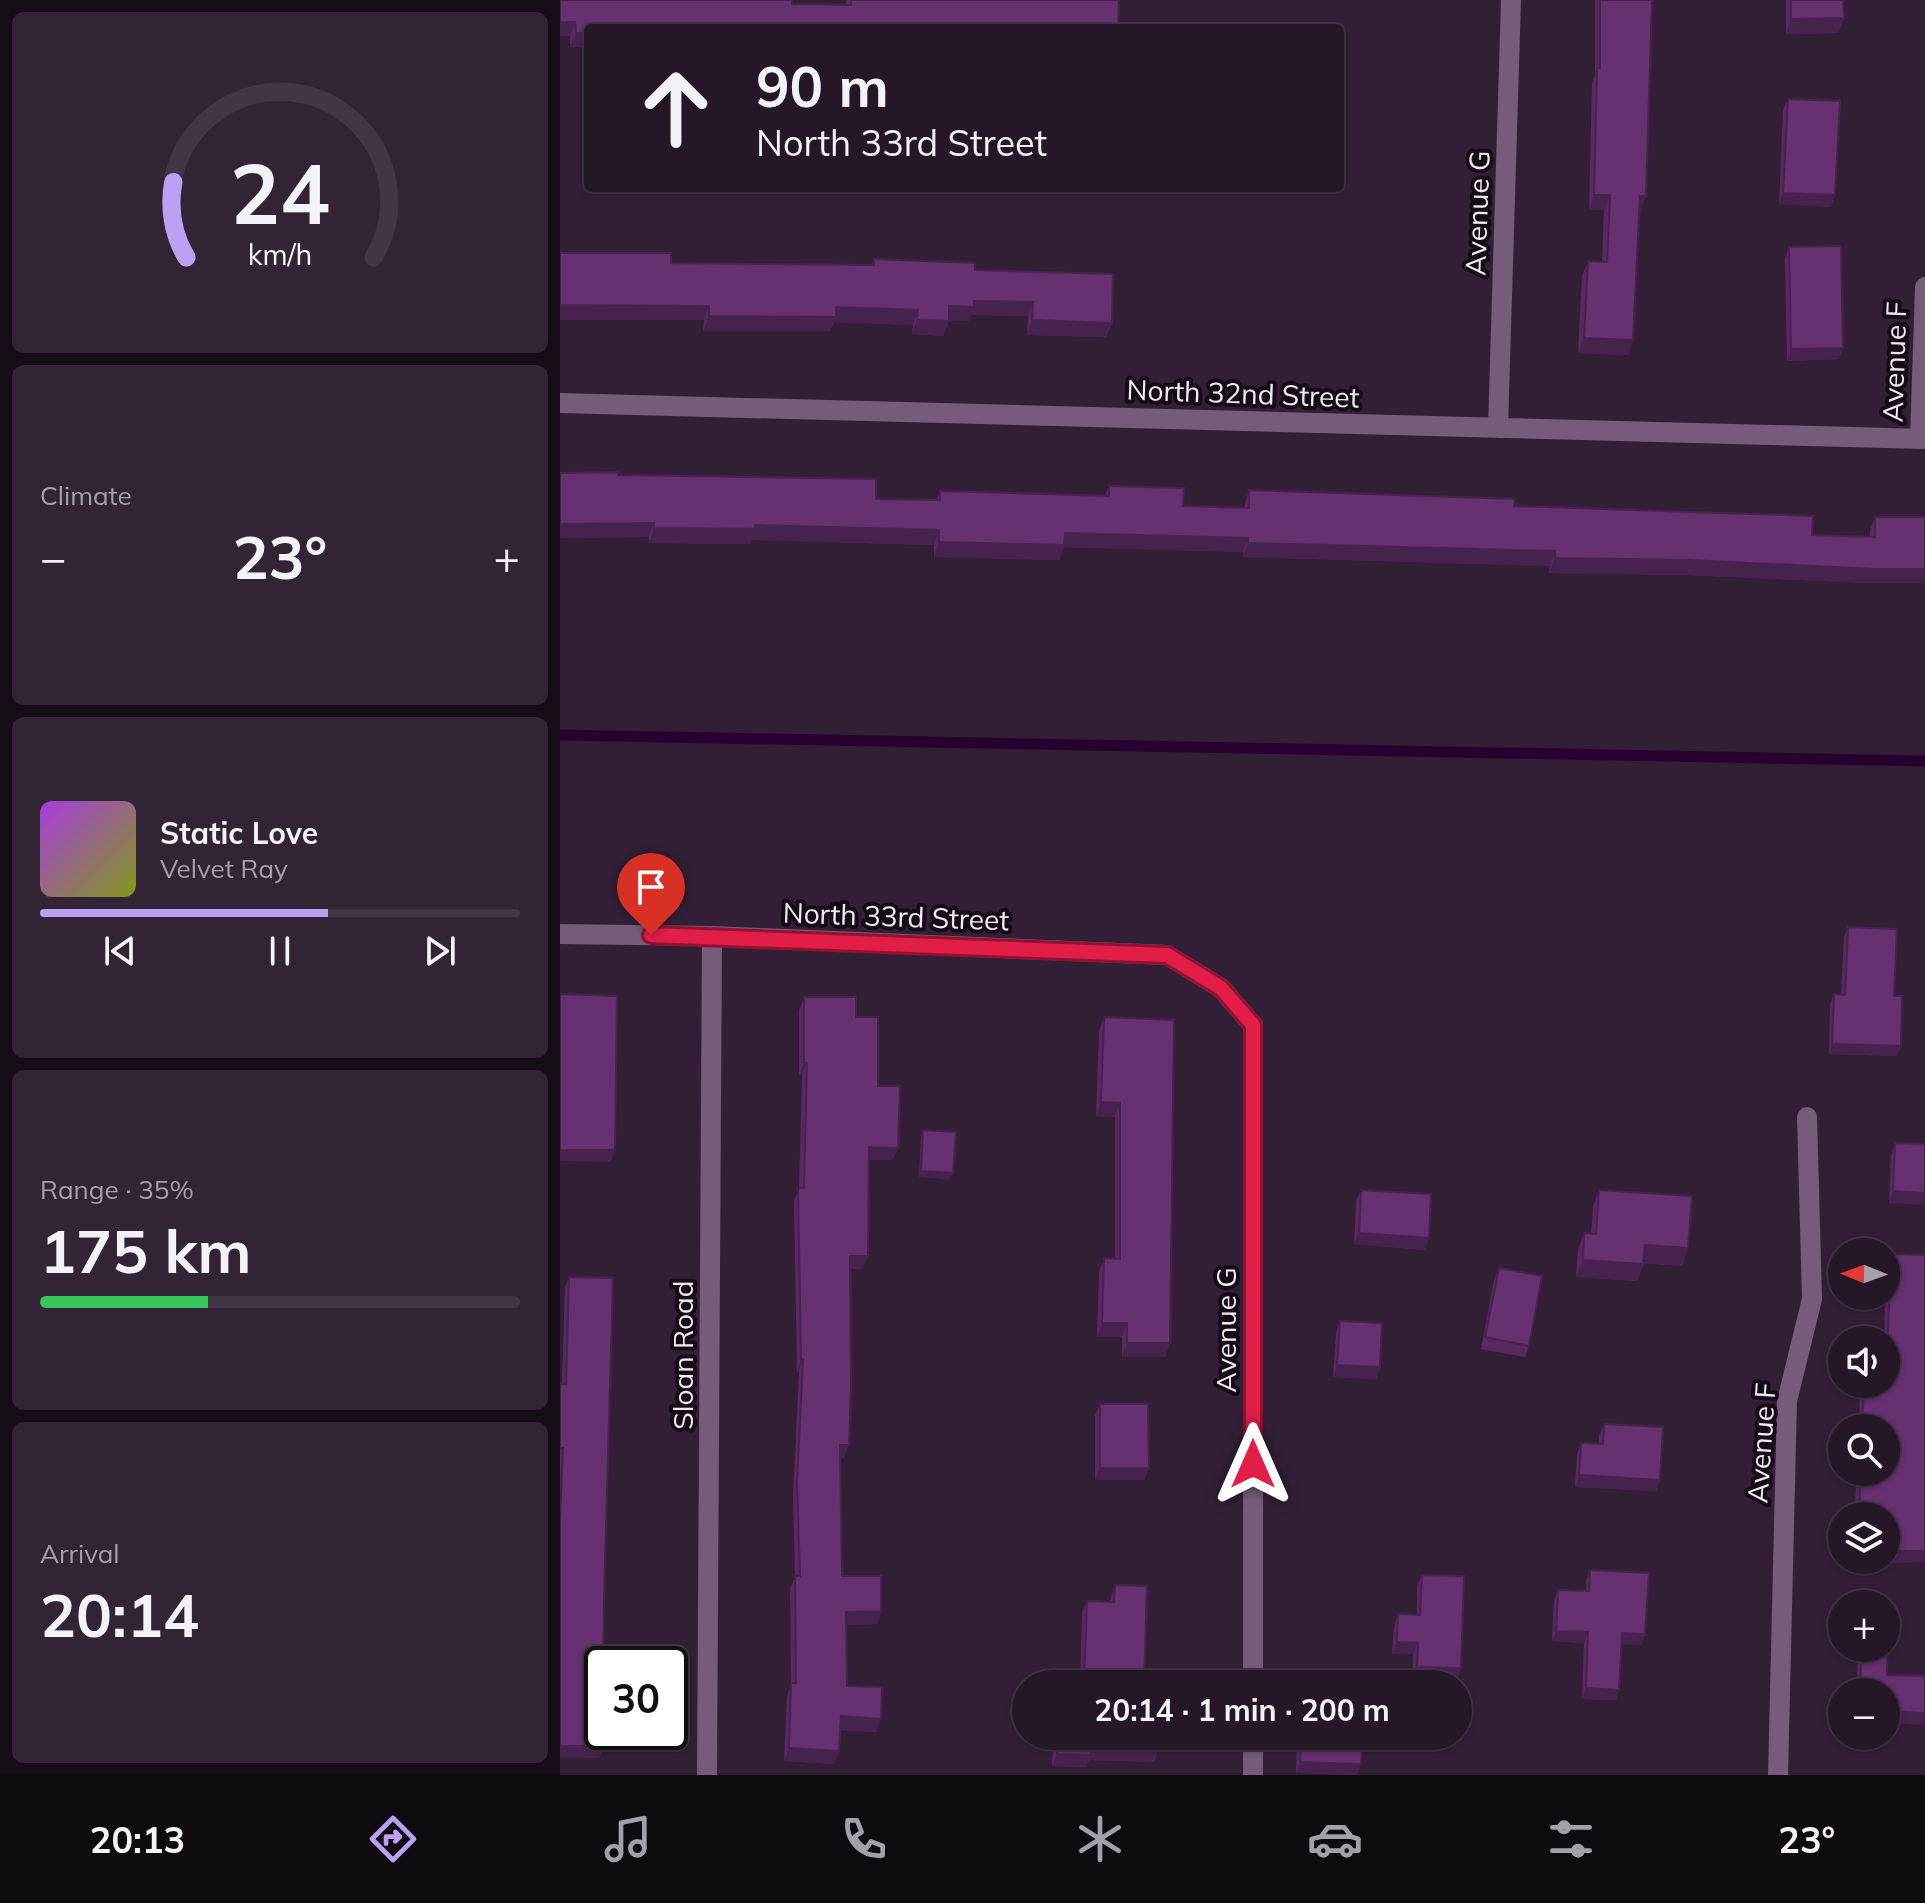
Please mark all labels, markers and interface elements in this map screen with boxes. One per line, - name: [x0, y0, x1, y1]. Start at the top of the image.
- text: 90 m: [756, 51, 889, 121]
- icon: ahead: [624, 56, 728, 160]
- text: North 33rd Street: [756, 120, 1047, 165]
- text: 24: [230, 140, 330, 245]
- street label: Avenue G: [1457, 150, 1497, 276]
- text: km/h: [248, 236, 312, 272]
- street label: Avenue F: [1874, 301, 1914, 423]
- street label: North 32nd Street: [1126, 371, 1360, 415]
- text: Climate: [40, 479, 132, 512]
- text: 23°: [233, 519, 327, 594]
- text: −: [40, 530, 66, 585]
- text: +: [494, 530, 520, 585]
- text: Static Love: [160, 814, 318, 852]
- text: Velvet Ray: [160, 852, 288, 885]
- pin: [617, 853, 685, 935]
- icon: arrive: [629, 865, 673, 909]
- street label: North 33rd Street: [782, 895, 1010, 937]
- icon: previous: [98, 929, 142, 973]
- icon: pause: [258, 929, 302, 973]
- icon: next: [418, 929, 462, 973]
- text: Range · 35%: [40, 1173, 194, 1206]
- text: 175 km: [40, 1213, 252, 1288]
- north arrow: [1828, 1238, 1900, 1310]
- map controls: [1828, 1238, 1900, 1750]
- street label: Avenue G: [1208, 1267, 1243, 1393]
- street label: Sloan Road: [665, 1280, 700, 1430]
- button: sound: [1828, 1326, 1900, 1398]
- street label: Avenue F: [1739, 1382, 1783, 1504]
- button: search: [1828, 1414, 1900, 1486]
- position arrow: [1211, 1422, 1295, 1506]
- button: layers: [1828, 1502, 1900, 1574]
- text: Arrival: [40, 1537, 120, 1570]
- text: 20:14: [40, 1577, 199, 1652]
- button: +: [1828, 1590, 1900, 1662]
- speed limit sign: 30: [584, 1646, 688, 1750]
- button: −: [1828, 1678, 1900, 1750]
- text: 20:14 · 1 min · 200 m: [1094, 1691, 1390, 1729]
- icon: directions: [365, 1811, 421, 1867]
- icon: music: [600, 1811, 656, 1867]
- icon: phone: [836, 1811, 892, 1867]
- icon: climate: [1072, 1811, 1128, 1867]
- icon: car: [1307, 1811, 1363, 1867]
- icon: filters: [1543, 1811, 1599, 1867]
- text: 20:13: [90, 1817, 185, 1862]
- text: 23°: [1778, 1817, 1835, 1862]

